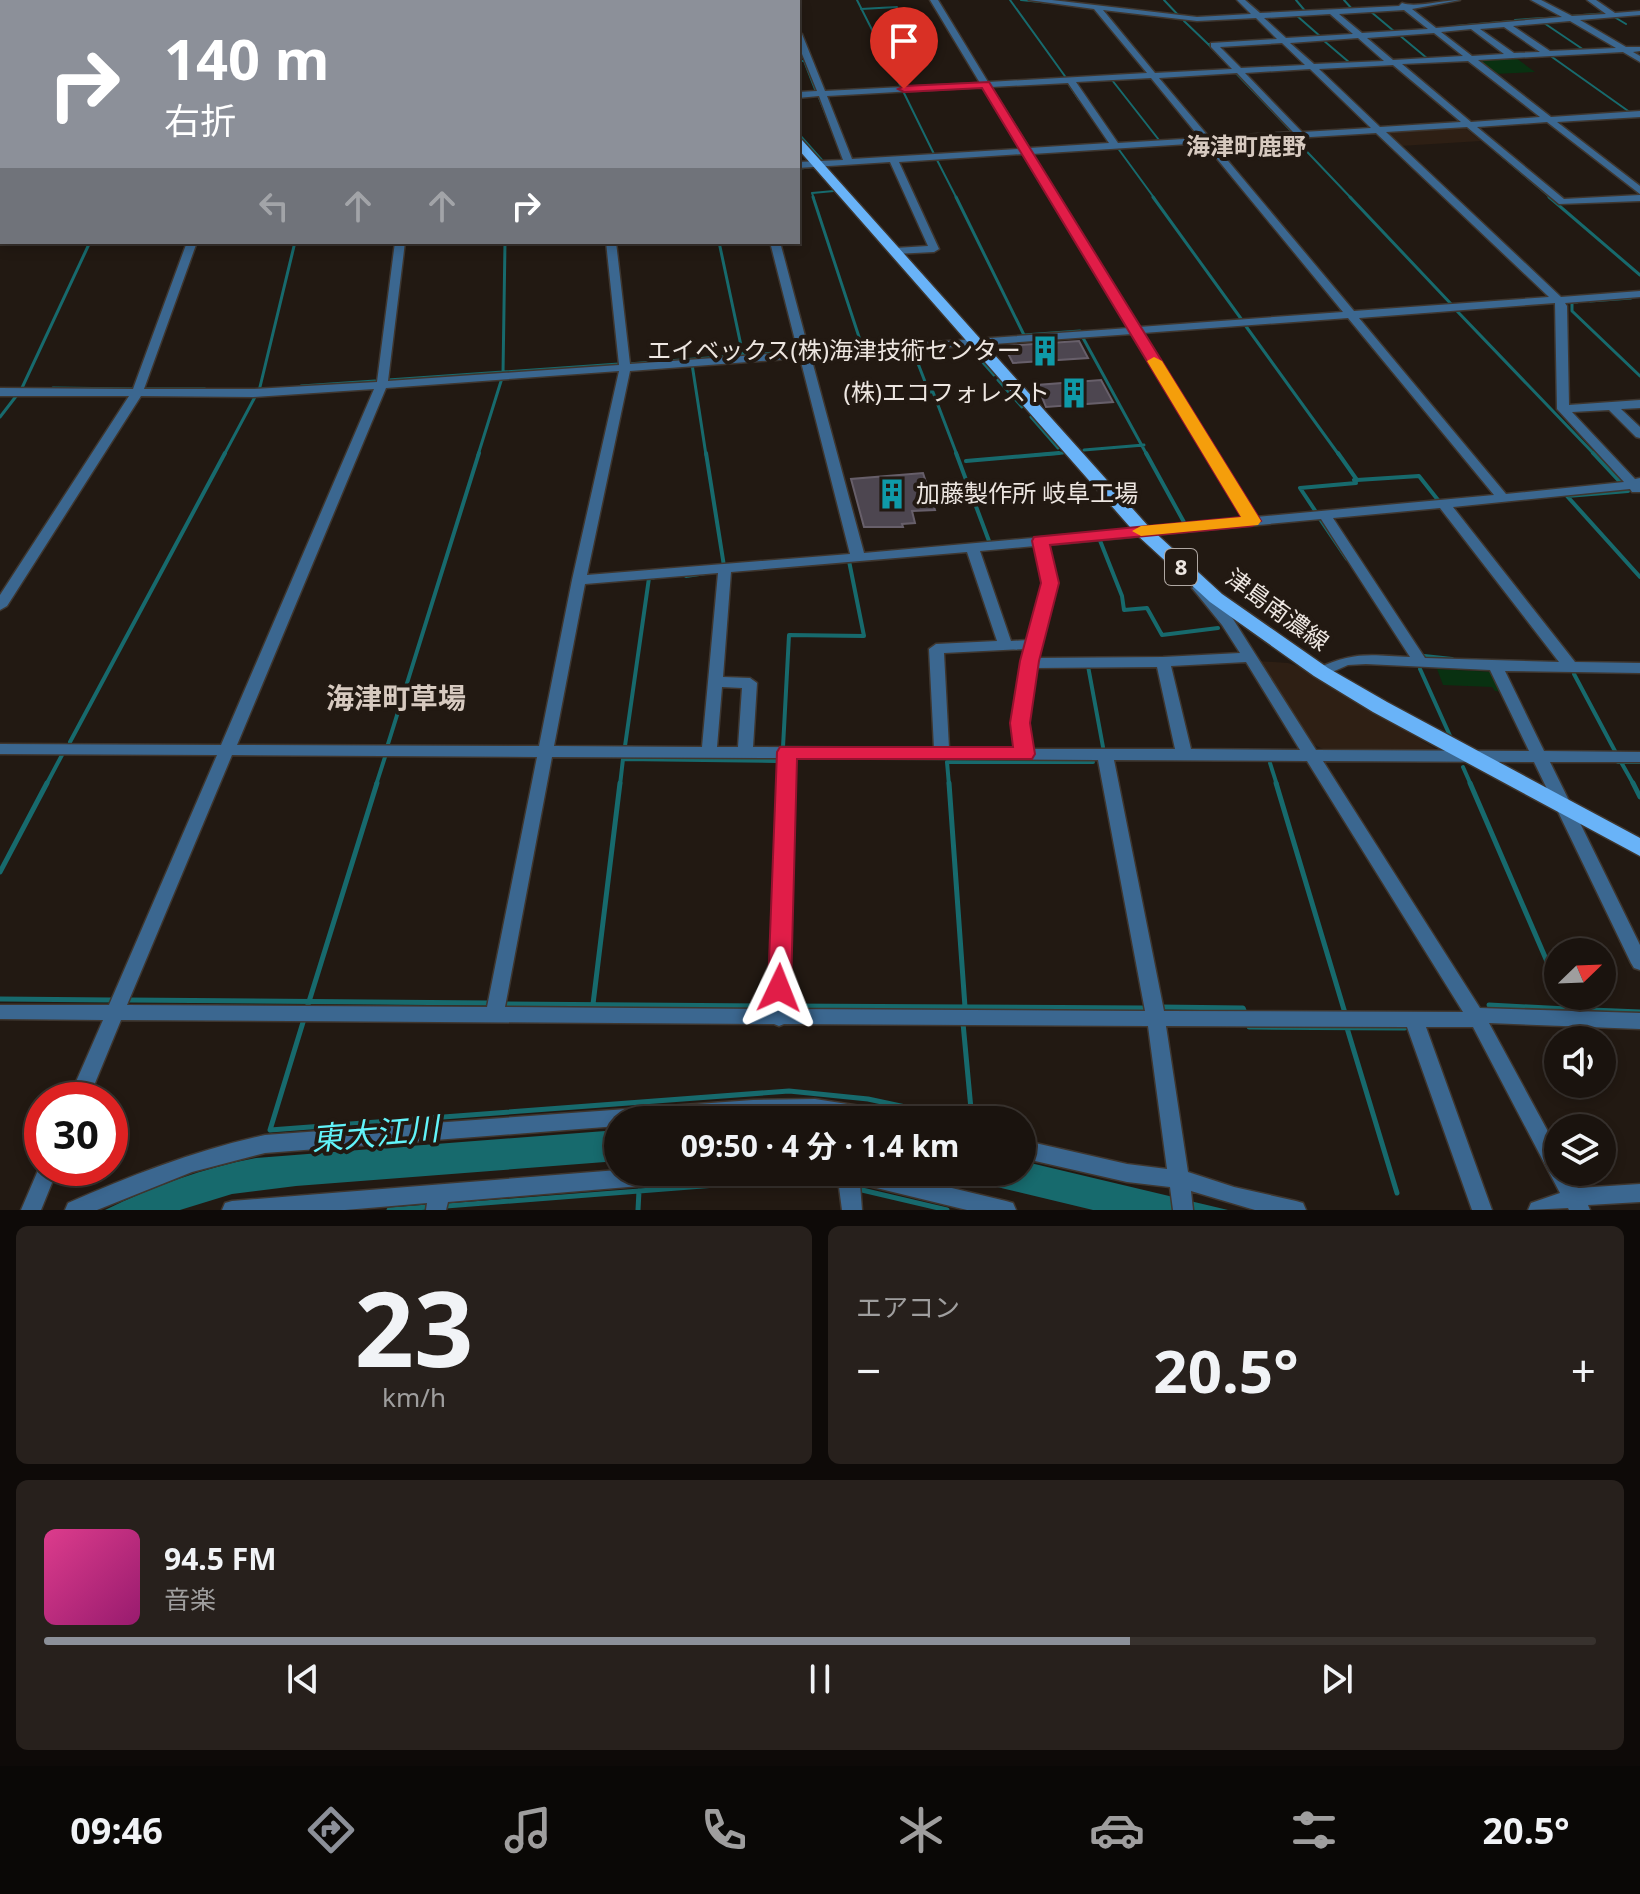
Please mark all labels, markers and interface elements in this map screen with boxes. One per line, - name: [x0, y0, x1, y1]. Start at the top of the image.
- pin: [870, 7, 938, 89]
- icon: arrive: [882, 19, 926, 63]
- text: 140 m: [164, 20, 329, 96]
- icon: right: [32, 32, 136, 136]
- text: 右折: [164, 96, 236, 145]
- district label: 海津町鹿野: [1186, 129, 1306, 162]
- icon: left: [252, 184, 296, 228]
- icon: ahead: [336, 184, 380, 228]
- icon: ahead: [420, 184, 464, 228]
- icon: right: [504, 184, 548, 228]
- place label: エイベックス(株)海津技術センター: [647, 333, 1021, 366]
- building icon: エイベックス(株)海津技術センター: [1028, 334, 1062, 368]
- place label: (株)エコフォレスト: [844, 375, 1050, 408]
- building icon: (株)エコフォレスト: [1057, 376, 1091, 410]
- place label: 加藤製作所 岐阜工場: [916, 476, 1138, 509]
- building icon: 加藤製作所 岐阜工場: [875, 477, 909, 511]
- road number: 8: [1165, 549, 1197, 585]
- street label: 津島南濃線: [1220, 560, 1336, 657]
- district label: 海津町草場: [326, 678, 466, 716]
- north arrow: [1544, 938, 1616, 1010]
- map controls: [1544, 938, 1616, 1186]
- position arrow: [737, 946, 821, 1030]
- button: sound: [1544, 1026, 1616, 1098]
- speed limit sign: 30: [24, 1082, 128, 1186]
- water label: 東大江川: [309, 1105, 443, 1160]
- button: layers: [1544, 1114, 1616, 1186]
- text: 09:50 · 4 分 · 1.4 km: [681, 1125, 959, 1166]
- text: 23: [355, 1256, 473, 1397]
- text: エアコン: [856, 1289, 960, 1325]
- text: 20.5°: [1153, 1329, 1299, 1411]
- text: −: [856, 1340, 881, 1400]
- text: +: [1571, 1340, 1596, 1400]
- text: km/h: [382, 1379, 446, 1415]
- text: 94.5 FM: [164, 1538, 276, 1579]
- text: 音楽: [164, 1581, 216, 1617]
- icon: previous: [281, 1657, 325, 1701]
- icon: pause: [798, 1657, 842, 1701]
- icon: next: [1315, 1657, 1359, 1701]
- icon: directions: [303, 1802, 359, 1858]
- icon: music: [500, 1802, 556, 1858]
- icon: phone: [696, 1802, 752, 1858]
- icon: climate: [893, 1802, 949, 1858]
- icon: car: [1089, 1802, 1145, 1858]
- icon: filters: [1286, 1802, 1342, 1858]
- text: 09:46: [70, 1806, 163, 1855]
- text: 20.5°: [1482, 1806, 1570, 1855]

